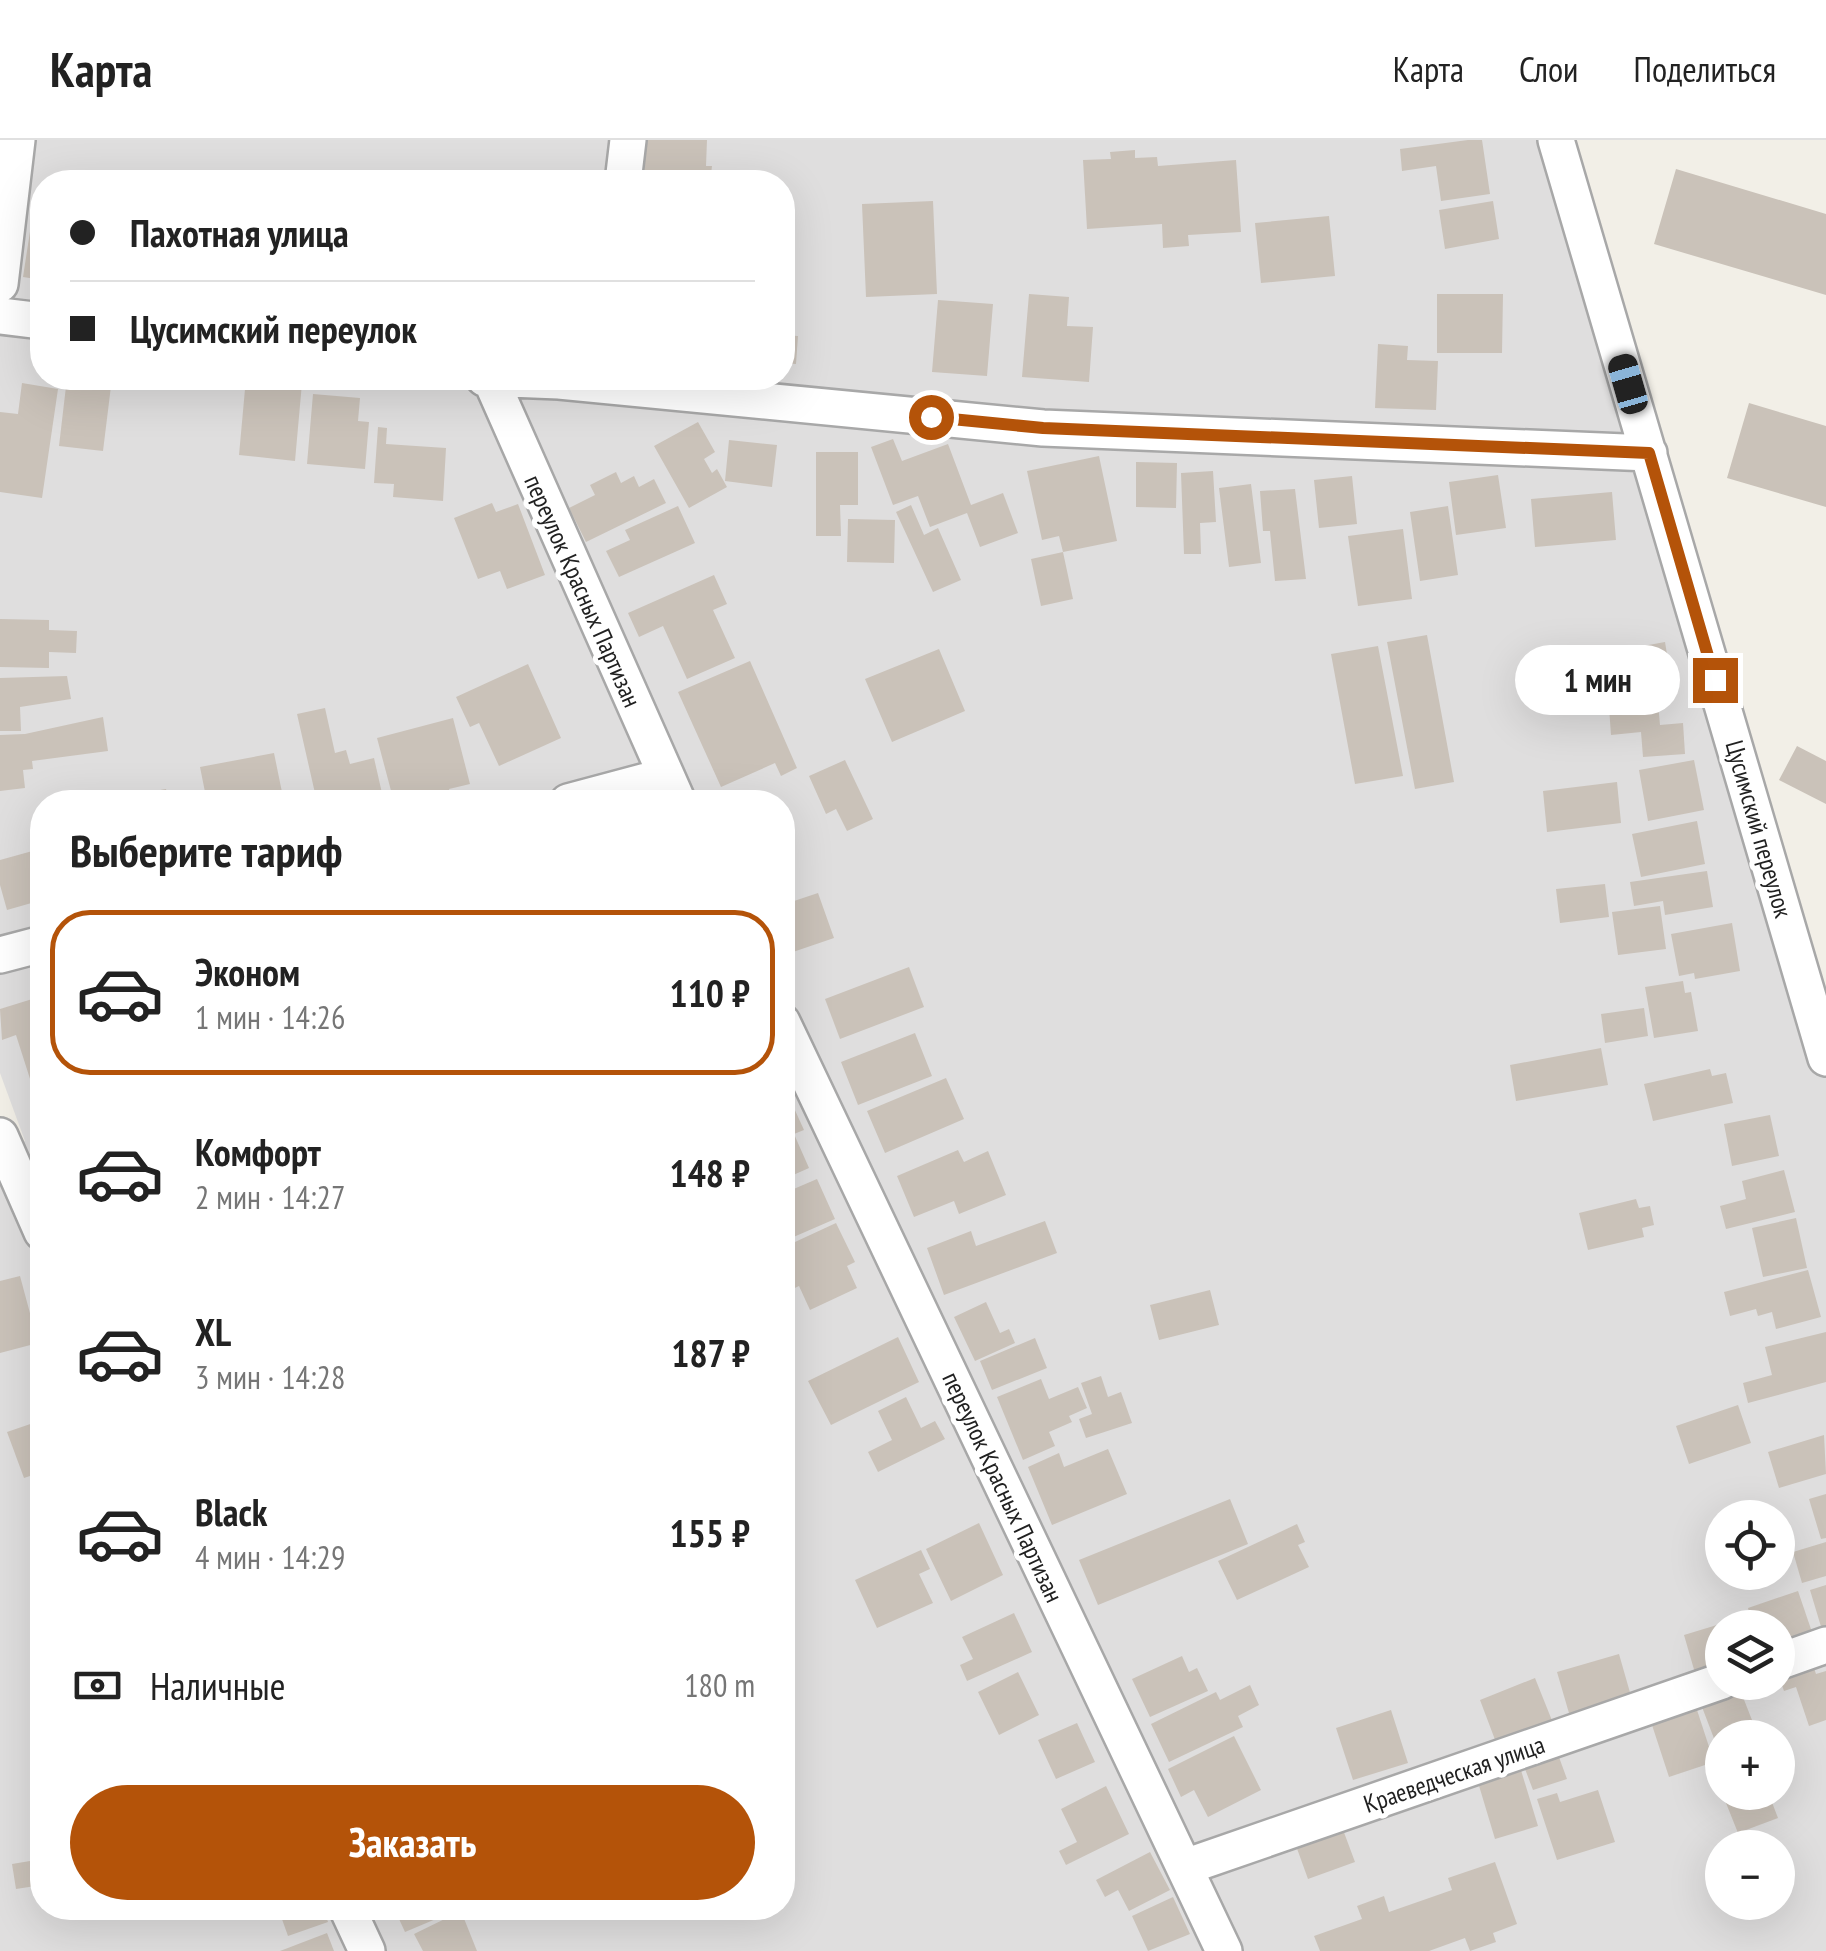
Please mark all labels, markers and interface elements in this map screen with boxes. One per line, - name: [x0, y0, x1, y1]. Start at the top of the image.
- text: Карта: [50, 38, 152, 100]
- text: Карта: [1393, 46, 1464, 92]
- text: Слои: [1519, 46, 1578, 92]
- text: Поделиться: [1633, 46, 1776, 92]
- text: Пахотная улица: [130, 208, 349, 257]
- text: Цусимский переулок: [130, 304, 417, 353]
- car: [1605, 351, 1651, 417]
- route start: [909, 395, 954, 440]
- street label: переулок Красных Партизан: [517, 470, 649, 712]
- callout: 1 мин: [1515, 645, 1680, 715]
- route end: [1693, 658, 1738, 703]
- text: 1 мин: [1563, 659, 1632, 701]
- street label: Цусимский переулок: [1718, 737, 1800, 922]
- text: Выберите тариф: [70, 821, 342, 879]
- text: Эконом: [195, 947, 300, 996]
- icon: car: [75, 948, 165, 1038]
- text: 110 ₽: [670, 968, 750, 1017]
- text: 1 мин · 14:26: [195, 996, 345, 1038]
- text: Комфорт: [195, 1127, 321, 1176]
- icon: car: [75, 1128, 165, 1218]
- text: 148 ₽: [670, 1148, 750, 1197]
- text: 2 мин · 14:27: [195, 1176, 345, 1218]
- text: XL: [195, 1307, 231, 1356]
- icon: car: [75, 1308, 165, 1398]
- text: 187 ₽: [671, 1328, 750, 1377]
- text: 3 мин · 14:28: [195, 1356, 345, 1398]
- street label: переулок Красных Партизан: [936, 1367, 1070, 1607]
- text: Black: [195, 1487, 268, 1536]
- icon: car: [75, 1488, 165, 1578]
- map controls: [1705, 1500, 1795, 1920]
- button: locate: [1705, 1500, 1795, 1590]
- text: 155 ₽: [670, 1508, 750, 1557]
- text: 4 мин · 14:29: [195, 1536, 345, 1578]
- button: layers: [1705, 1610, 1795, 1700]
- icon: cash: [70, 1658, 125, 1713]
- text: Наличные: [150, 1661, 285, 1710]
- text: 180 m: [684, 1664, 755, 1706]
- button: +: [1705, 1720, 1795, 1810]
- street label: Краеведческая улица: [1359, 1728, 1549, 1820]
- button: Заказать: [70, 1785, 755, 1900]
- button: −: [1705, 1830, 1795, 1920]

